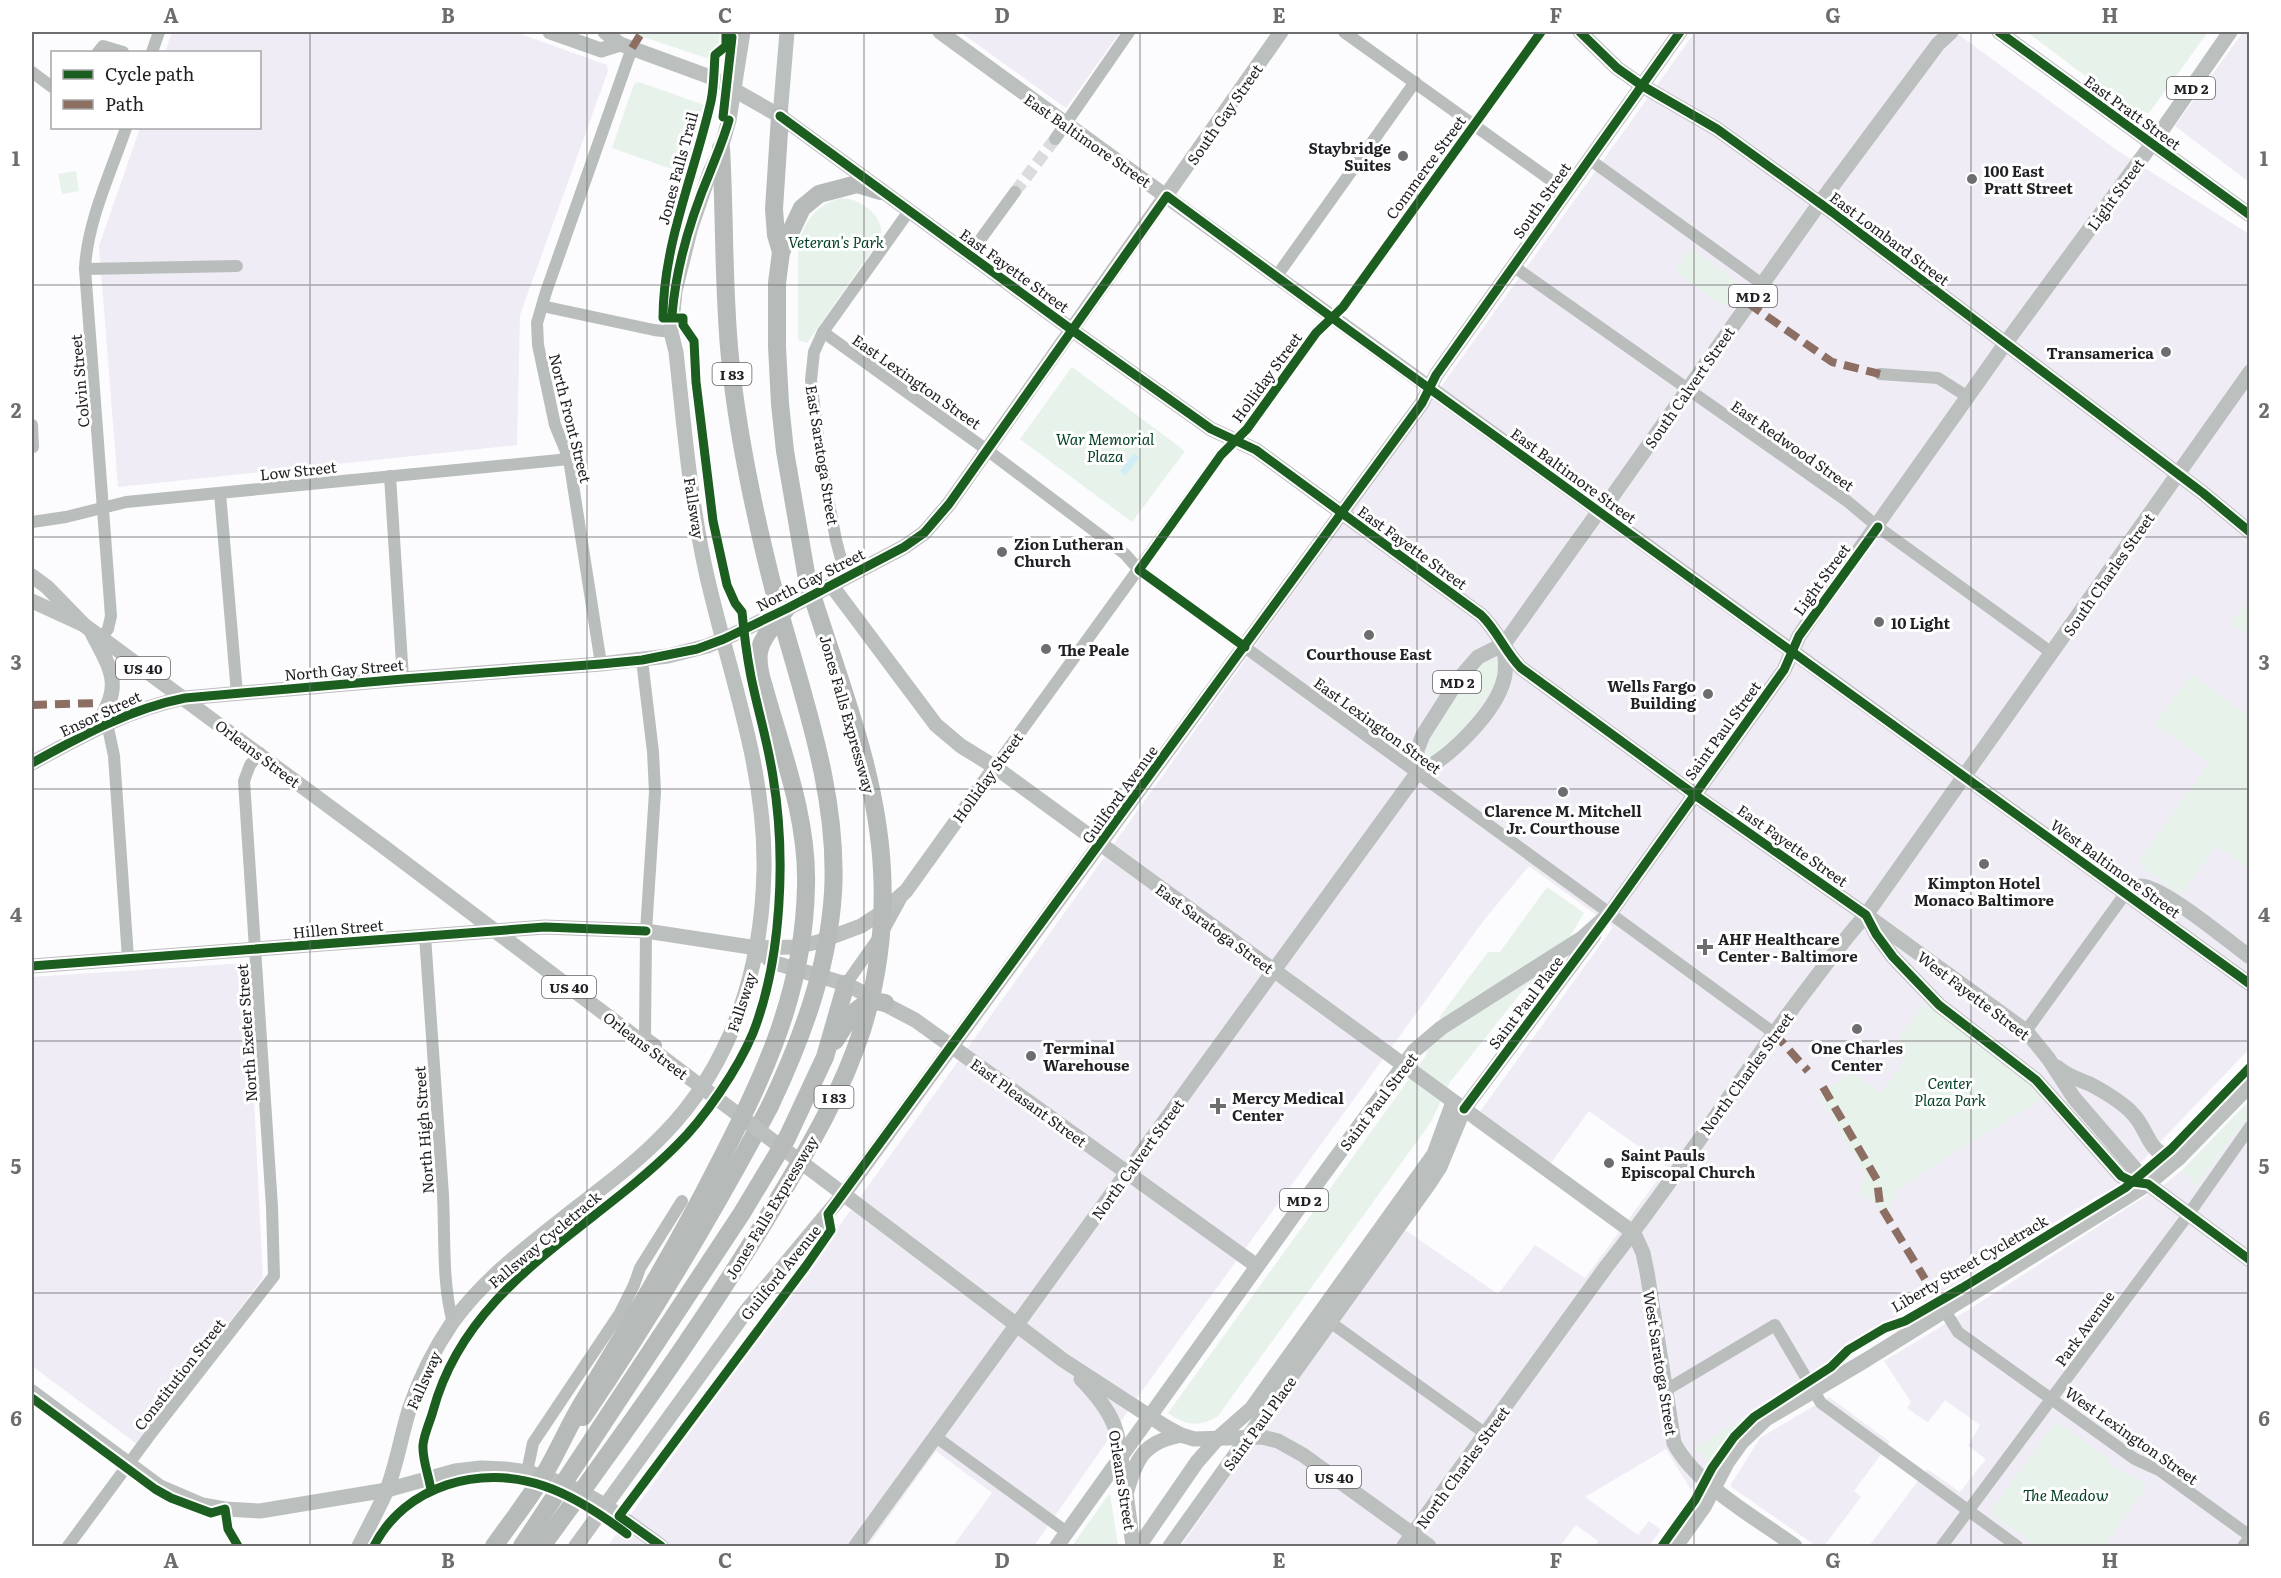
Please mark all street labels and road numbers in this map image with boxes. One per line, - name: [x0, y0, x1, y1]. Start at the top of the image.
- street label: South Gay Street: [1180, 59, 1268, 169]
- street label: East Pratt Street: [2080, 69, 2186, 155]
- road number: MD 2: [2167, 77, 2215, 99]
- street label: East Baltimore Street: [1020, 87, 1156, 193]
- street label: Jones Falls Trail: [651, 109, 703, 227]
- street label: Commerce Street: [1379, 110, 1471, 224]
- street label: Light Street: [2081, 153, 2149, 235]
- street label: South Street: [1506, 157, 1576, 243]
- street label: East Lombard Street: [1825, 185, 1955, 291]
- street label: East Fayette Street: [955, 222, 1075, 318]
- road number: MD 2: [1729, 285, 1777, 307]
- street label: South Calvert Street: [1638, 321, 1740, 453]
- street label: Holliday Street: [1225, 327, 1307, 427]
- street label: East Lexington Street: [848, 328, 986, 434]
- street label: Colvin Street: [63, 334, 95, 428]
- street label: North Front Street: [544, 351, 598, 485]
- road number: I 83: [712, 363, 752, 385]
- street label: East Saratoga Street: [801, 383, 845, 527]
- street label: East Redwood Street: [1727, 394, 1859, 496]
- street label: East Baltimore Street: [1506, 421, 1642, 529]
- street label: Low Street: [259, 455, 337, 485]
- street label: Fallsway: [679, 475, 711, 541]
- street label: East Fayette Street: [1353, 499, 1473, 595]
- street label: South Charles Street: [2057, 508, 2159, 640]
- street label: Light Street: [1787, 538, 1855, 620]
- street label: North Gay Street: [751, 542, 869, 616]
- street label: Jones Falls Expressway: [814, 632, 882, 796]
- street label: North Gay Street: [283, 652, 405, 686]
- road number: US 40: [116, 657, 170, 679]
- street label: East Lexington Street: [1309, 671, 1447, 779]
- road number: MD 2: [1433, 671, 1481, 693]
- street label: Saint Paul Street: [1678, 676, 1766, 784]
- street label: Ensor Street: [55, 684, 145, 742]
- street label: Orleans Street: [211, 713, 305, 793]
- street label: Holliday Street: [946, 727, 1028, 827]
- street label: Guilford Avenue: [1075, 740, 1163, 848]
- street label: East Fayette Street: [1733, 798, 1853, 892]
- street label: West Baltimore Street: [2046, 813, 2186, 923]
- street label: East Saratoga Street: [1151, 877, 1279, 979]
- street label: Hillen Street: [292, 913, 384, 943]
- street label: West Fayette Street: [1913, 945, 2035, 1045]
- street label: Saint Paul Place: [1482, 950, 1568, 1054]
- street label: North Exeter Street: [230, 963, 262, 1103]
- street label: Fallsway: [720, 969, 762, 1035]
- road number: US 40: [542, 976, 596, 998]
- street label: Orleans Street: [599, 1005, 693, 1085]
- street label: North Charles Street: [1694, 1007, 1798, 1139]
- street label: Saint Paul Street: [1333, 1047, 1423, 1155]
- street label: East Pleasant Street: [966, 1052, 1092, 1152]
- street label: North High Street: [407, 1065, 439, 1195]
- road number: I 83: [814, 1086, 854, 1108]
- street label: North Calvert Street: [1085, 1094, 1189, 1224]
- street label: Jones Falls Expressway: [719, 1130, 823, 1283]
- street label: Fallsway Cycletrack: [483, 1184, 606, 1293]
- road number: MD 2: [1280, 1189, 1328, 1211]
- street label: Liberty Street Cycletrack: [1886, 1208, 2052, 1317]
- street label: Guilford Avenue: [734, 1219, 826, 1325]
- street label: Park Avenue: [2049, 1285, 2119, 1371]
- street label: West Saratoga Street: [1638, 1289, 1684, 1437]
- street label: Constitution Street: [128, 1313, 230, 1435]
- street label: Fallsway: [400, 1347, 446, 1413]
- street label: Saint Paul Place: [1217, 1371, 1301, 1475]
- street label: West Lexington Street: [2061, 1380, 2203, 1490]
- street label: North Charles Street: [1410, 1401, 1514, 1533]
- street label: Orleans Street: [1104, 1428, 1142, 1532]
- road number: US 40: [1307, 1466, 1361, 1488]

